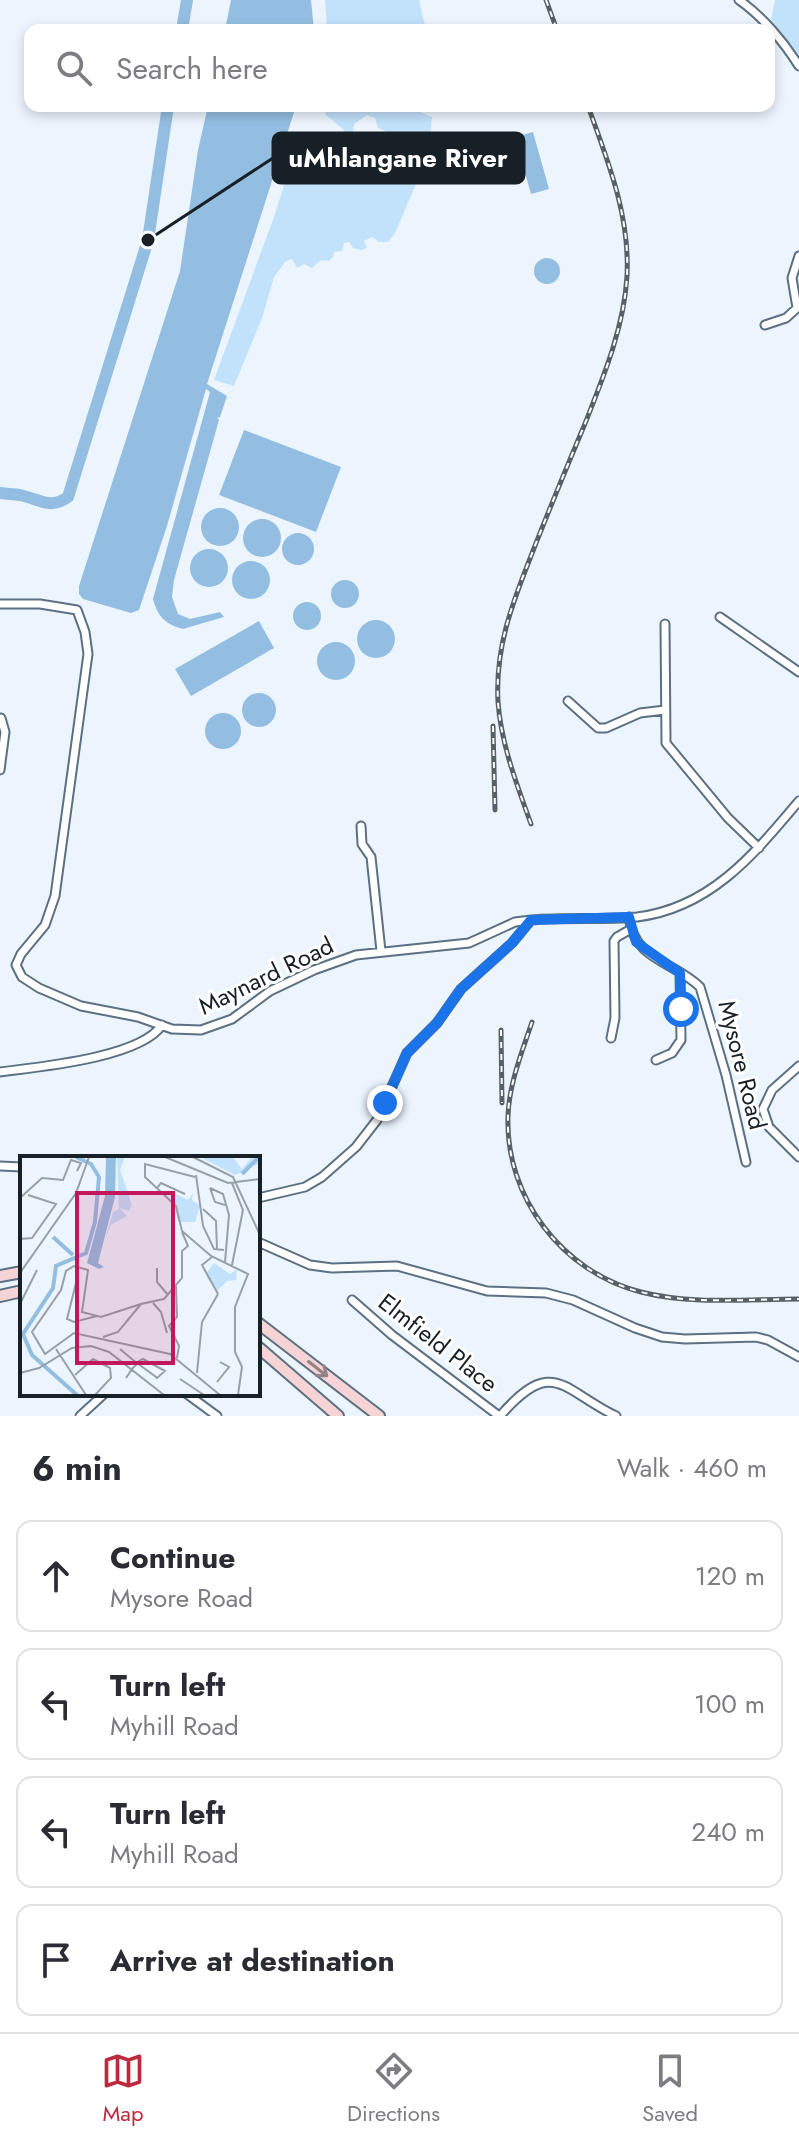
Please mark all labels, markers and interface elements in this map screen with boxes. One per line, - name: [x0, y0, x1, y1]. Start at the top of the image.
- search box: [24, 24, 775, 112]
- icon: search: [52, 46, 96, 90]
- text: Search here: [116, 47, 268, 90]
- callout: uMhlangane River: [273, 133, 524, 183]
- text: uMhlangane River: [288, 139, 508, 177]
- street label: Maynard Road: [192, 928, 339, 1023]
- route start: [663, 991, 699, 1027]
- street label: Mysore Road: [710, 997, 775, 1133]
- route end: [367, 1085, 403, 1121]
- inset map: [20, 1156, 260, 1396]
- street label: Elmfield Place: [371, 1285, 506, 1401]
- one-way arrow: [307, 1361, 329, 1378]
- text: 6 min: [32, 1444, 122, 1493]
- text: Walk · 460 m: [617, 1449, 767, 1487]
- text: Continue: [110, 1536, 236, 1579]
- icon: ahead: [34, 1554, 78, 1598]
- text: 120 m: [695, 1557, 765, 1595]
- text: Mysore Road: [110, 1579, 253, 1617]
- text: Turn left: [110, 1664, 225, 1707]
- icon: left: [34, 1682, 78, 1726]
- text: 100 m: [694, 1685, 765, 1723]
- text: Myhill Road: [110, 1707, 239, 1745]
- text: Turn left: [110, 1792, 225, 1835]
- icon: left: [34, 1810, 78, 1854]
- text: 240 m: [691, 1813, 765, 1851]
- text: Myhill Road: [110, 1835, 239, 1873]
- icon: arrive: [34, 1938, 78, 1982]
- text: Arrive at destination: [110, 1939, 395, 1982]
- tab: Map: [101, 2049, 145, 2129]
- tab: Directions: [347, 2049, 440, 2129]
- tab: Saved: [642, 2049, 698, 2129]

